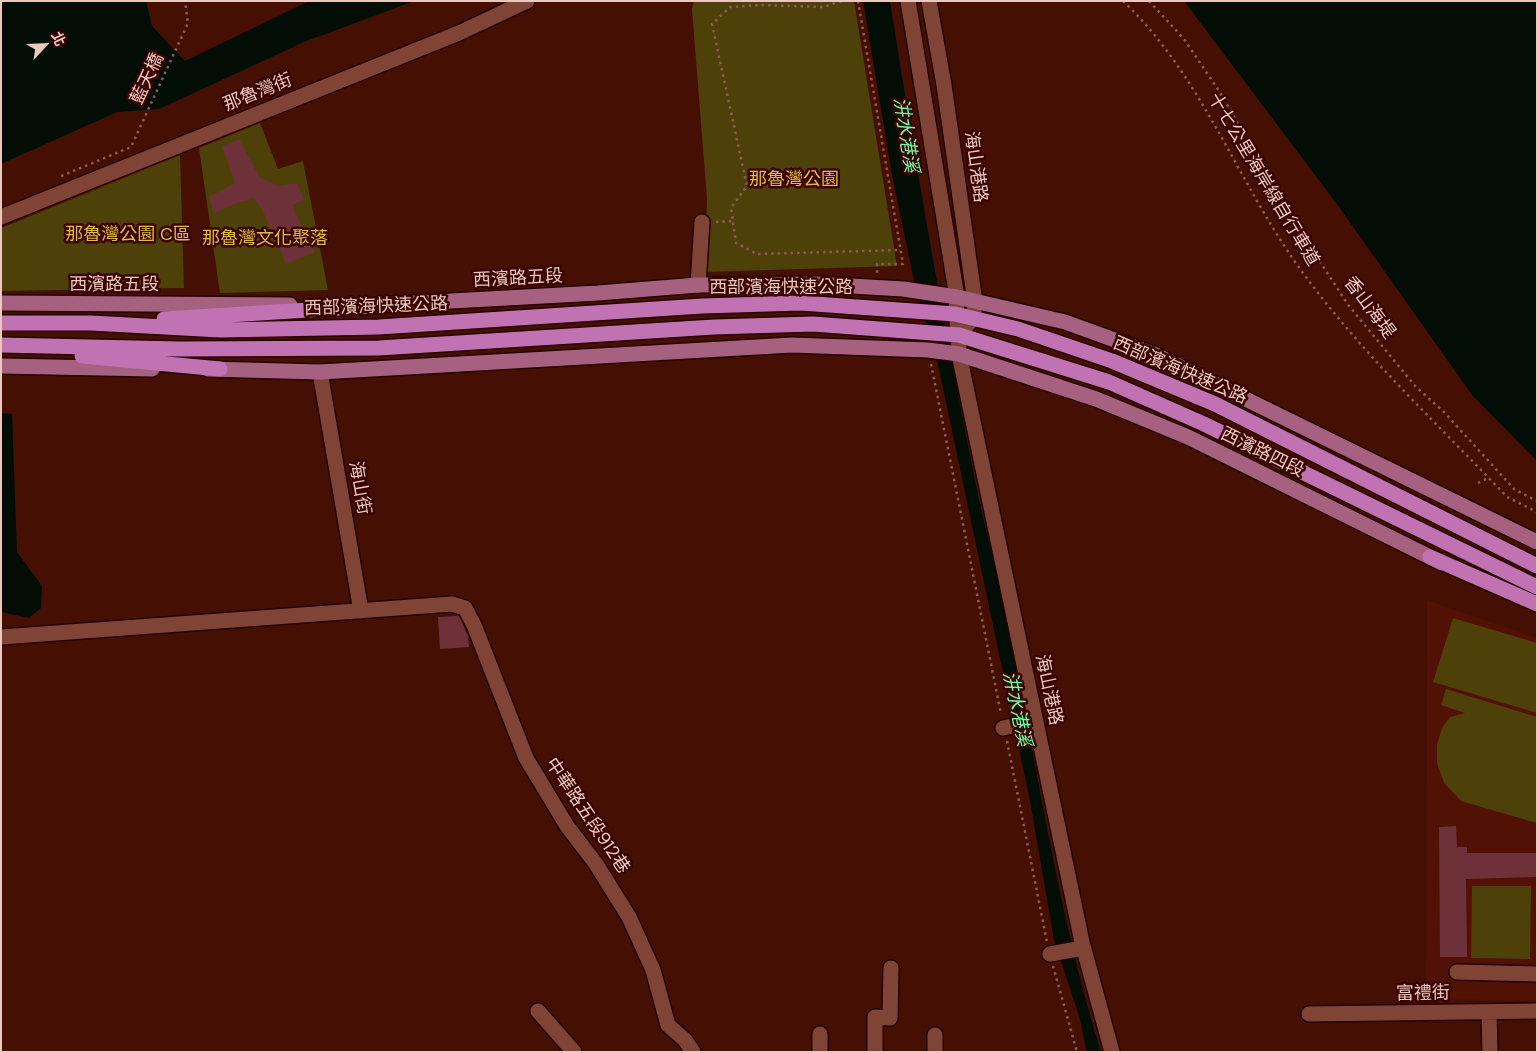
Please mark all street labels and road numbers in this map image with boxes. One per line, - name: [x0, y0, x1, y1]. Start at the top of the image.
- street label: 藍天橋: [127, 50, 169, 108]
- street label: 那魯灣街: [221, 70, 295, 116]
- street label: 十七公里海岸線自行車道: [1203, 90, 1323, 270]
- street label: 海山港路: [959, 130, 991, 204]
- street label: 西濱路五段: [472, 266, 564, 292]
- street label: 香山海堤: [1339, 273, 1399, 343]
- street label: 西濱路五段: [69, 274, 159, 296]
- street label: 西部濱海快速公路: [709, 277, 853, 299]
- street label: 西部濱海快速公路: [304, 294, 448, 320]
- street label: 西部濱海快速公路: [1110, 333, 1250, 409]
- street label: 西濱路四段: [1217, 424, 1307, 482]
- street label: 海山街: [344, 460, 374, 516]
- street label: 海山港路: [1030, 653, 1066, 727]
- street label: 中華路五段912巷: [540, 754, 634, 878]
- street label: 富禮街: [1396, 983, 1450, 1005]

